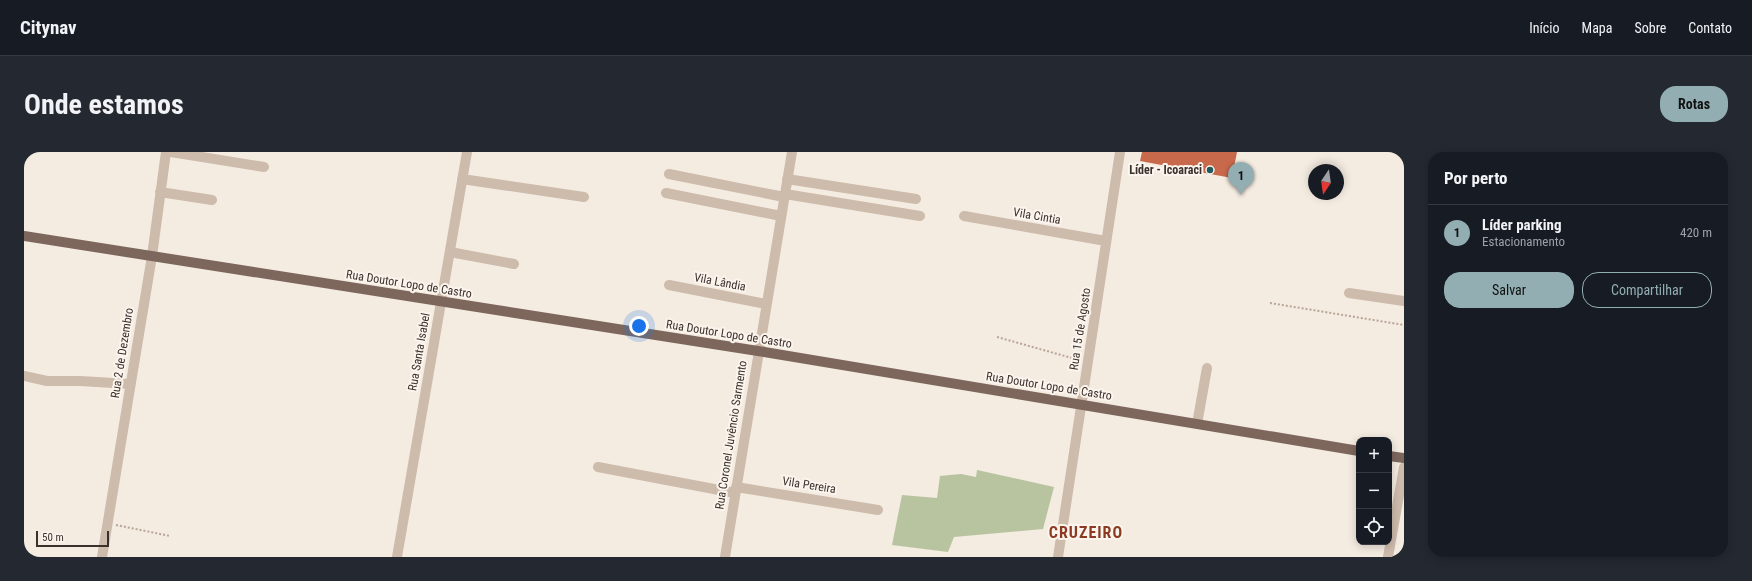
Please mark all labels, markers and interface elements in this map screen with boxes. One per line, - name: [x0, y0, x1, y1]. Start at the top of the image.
- text: Citynav: [20, 16, 77, 39]
- text: Início: [1529, 20, 1560, 36]
- text: Mapa: [1582, 20, 1612, 36]
- text: Sobre: [1634, 20, 1666, 36]
- text: Contato: [1688, 20, 1732, 36]
- button: Rotas: [1660, 86, 1728, 122]
- text: Onde estamos: [24, 88, 184, 121]
- pin: 1: [1228, 162, 1254, 195]
- place label: Líder - Icoaraci: [1129, 163, 1202, 177]
- north arrow: [1308, 164, 1344, 200]
- marker: Líder - Icoaraci: [1205, 165, 1215, 175]
- text: Por perto: [1444, 168, 1508, 188]
- street label: Vila Cintia: [1012, 205, 1062, 227]
- text: Líder parking: [1482, 216, 1561, 234]
- text: 1: [1454, 225, 1460, 240]
- text: 420 m: [1680, 225, 1712, 240]
- text: Estacionamento: [1482, 234, 1565, 249]
- street label: Rua Doutor Lopo de Castro: [345, 267, 473, 301]
- street label: Vila Lândia: [693, 270, 747, 294]
- button: Salvar: [1444, 272, 1574, 308]
- button: Compartilhar: [1582, 272, 1712, 308]
- street label: Rua 15 de Agosto: [1067, 287, 1093, 371]
- street label: Rua 2 de Dezembro: [108, 307, 136, 399]
- street label: Rua Santa Isabel: [405, 312, 433, 392]
- your location: [629, 316, 649, 336]
- street label: Rua Doutor Lopo de Castro: [665, 317, 793, 351]
- street label: Rua Coronel Juvêncio Sarmento: [712, 359, 750, 511]
- street label: Rua Doutor Lopo de Castro: [985, 369, 1113, 403]
- map controls: [1356, 437, 1392, 545]
- button: +: [1356, 437, 1392, 473]
- button: −: [1356, 473, 1392, 509]
- street label: Vila Pereira: [781, 474, 837, 496]
- button: locate: [1356, 509, 1392, 545]
- district label: CRUZEIRO: [1049, 523, 1123, 542]
- scale bar: [36, 529, 109, 548]
- text: 50 m: [42, 531, 64, 544]

